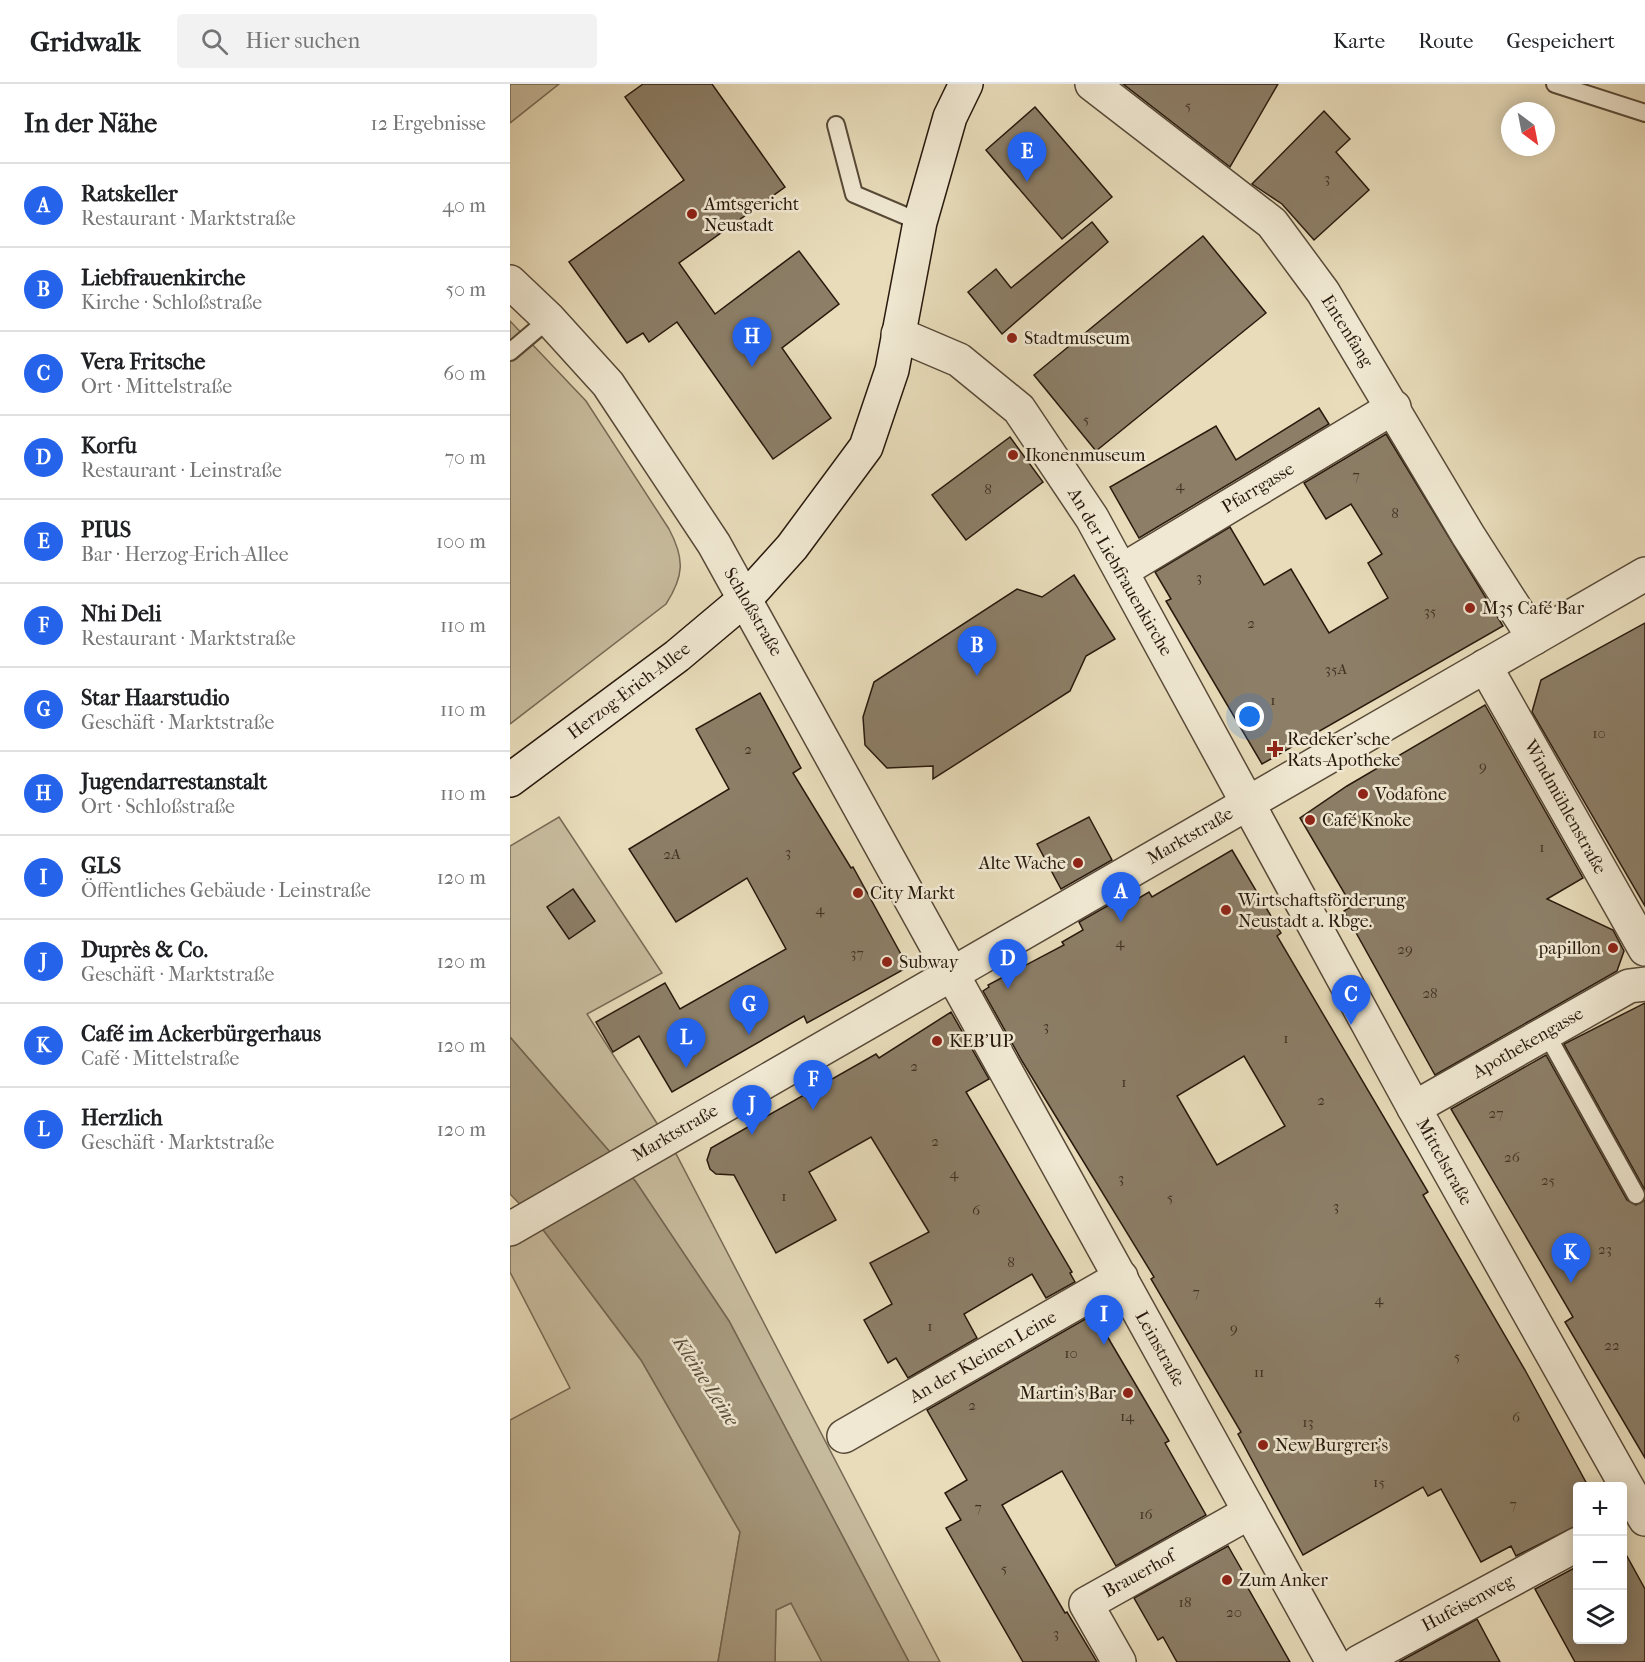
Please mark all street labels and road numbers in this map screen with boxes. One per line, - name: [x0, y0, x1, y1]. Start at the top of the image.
- street label: Entenfang: [1317, 291, 1378, 371]
- street label: Pfarrgasse: [1218, 458, 1298, 518]
- street label: An der Liebfrauenkirche: [1063, 483, 1177, 660]
- street label: Schloßstraße: [719, 564, 787, 660]
- street label: Herzog-Erich-Allee: [564, 638, 694, 744]
- street label: Windmühlenstraße: [1519, 735, 1611, 878]
- street label: Marktstraße: [1143, 803, 1237, 869]
- street label: Apothekengasse: [1468, 1003, 1587, 1084]
- street label: Marktstraße: [628, 1100, 722, 1166]
- street label: Mittelstraße: [1412, 1115, 1477, 1209]
- street label: An der Kleinen Leine: [905, 1306, 1060, 1408]
- street label: Leinstraße: [1131, 1307, 1189, 1391]
- street label: Brauerhof: [1099, 1544, 1182, 1602]
- street label: Hufeisenweg: [1418, 1570, 1518, 1636]

